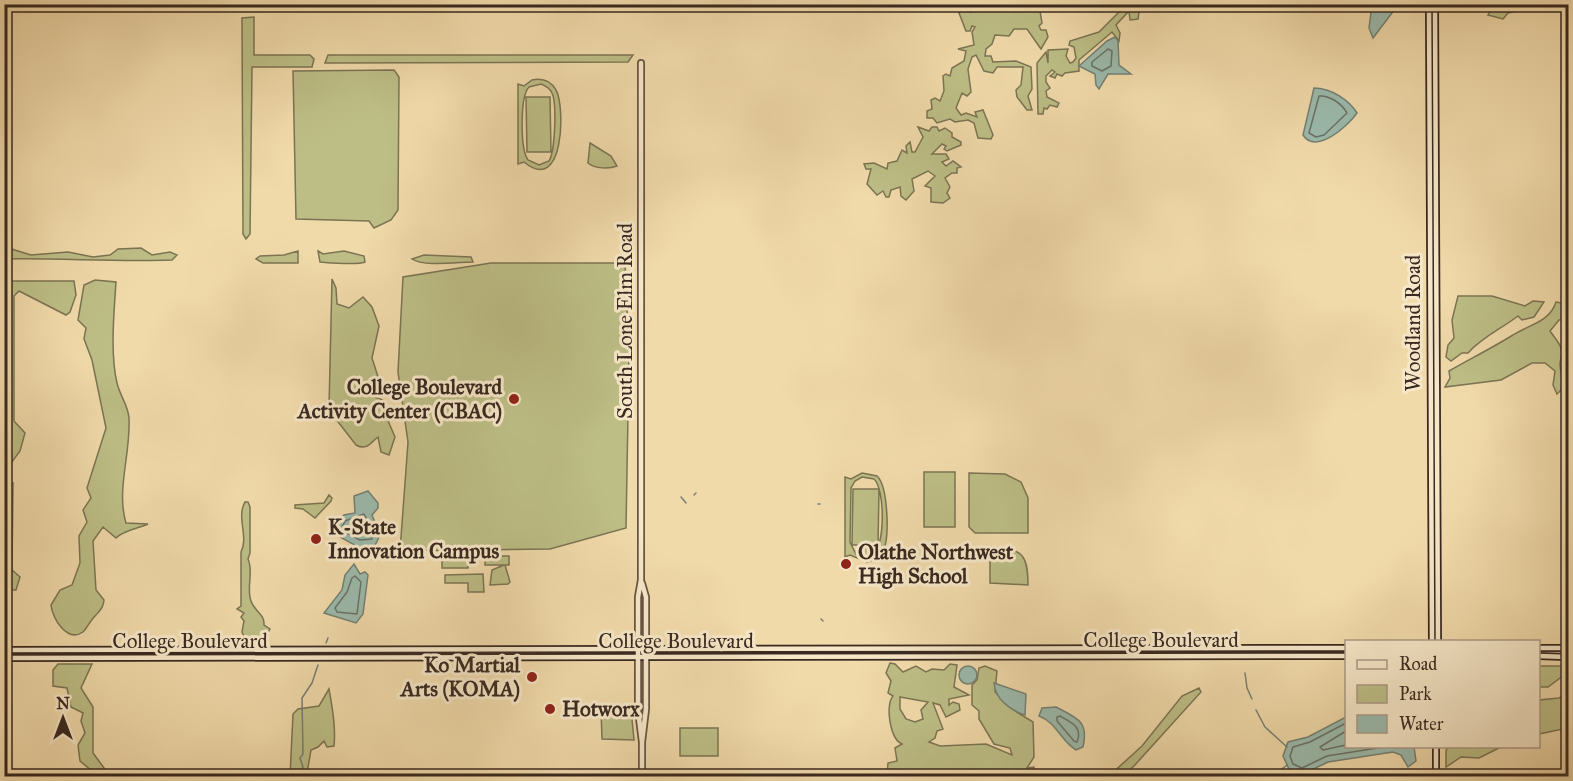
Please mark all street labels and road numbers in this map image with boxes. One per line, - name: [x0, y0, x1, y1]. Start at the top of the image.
- street label: South Lone Elm Road: [612, 222, 638, 419]
- street label: Woodland Road: [1400, 254, 1426, 391]
- street label: College Boulevard: [1083, 627, 1239, 653]
- street label: College Boulevard: [112, 628, 268, 654]
- street label: College Boulevard: [598, 628, 754, 654]

